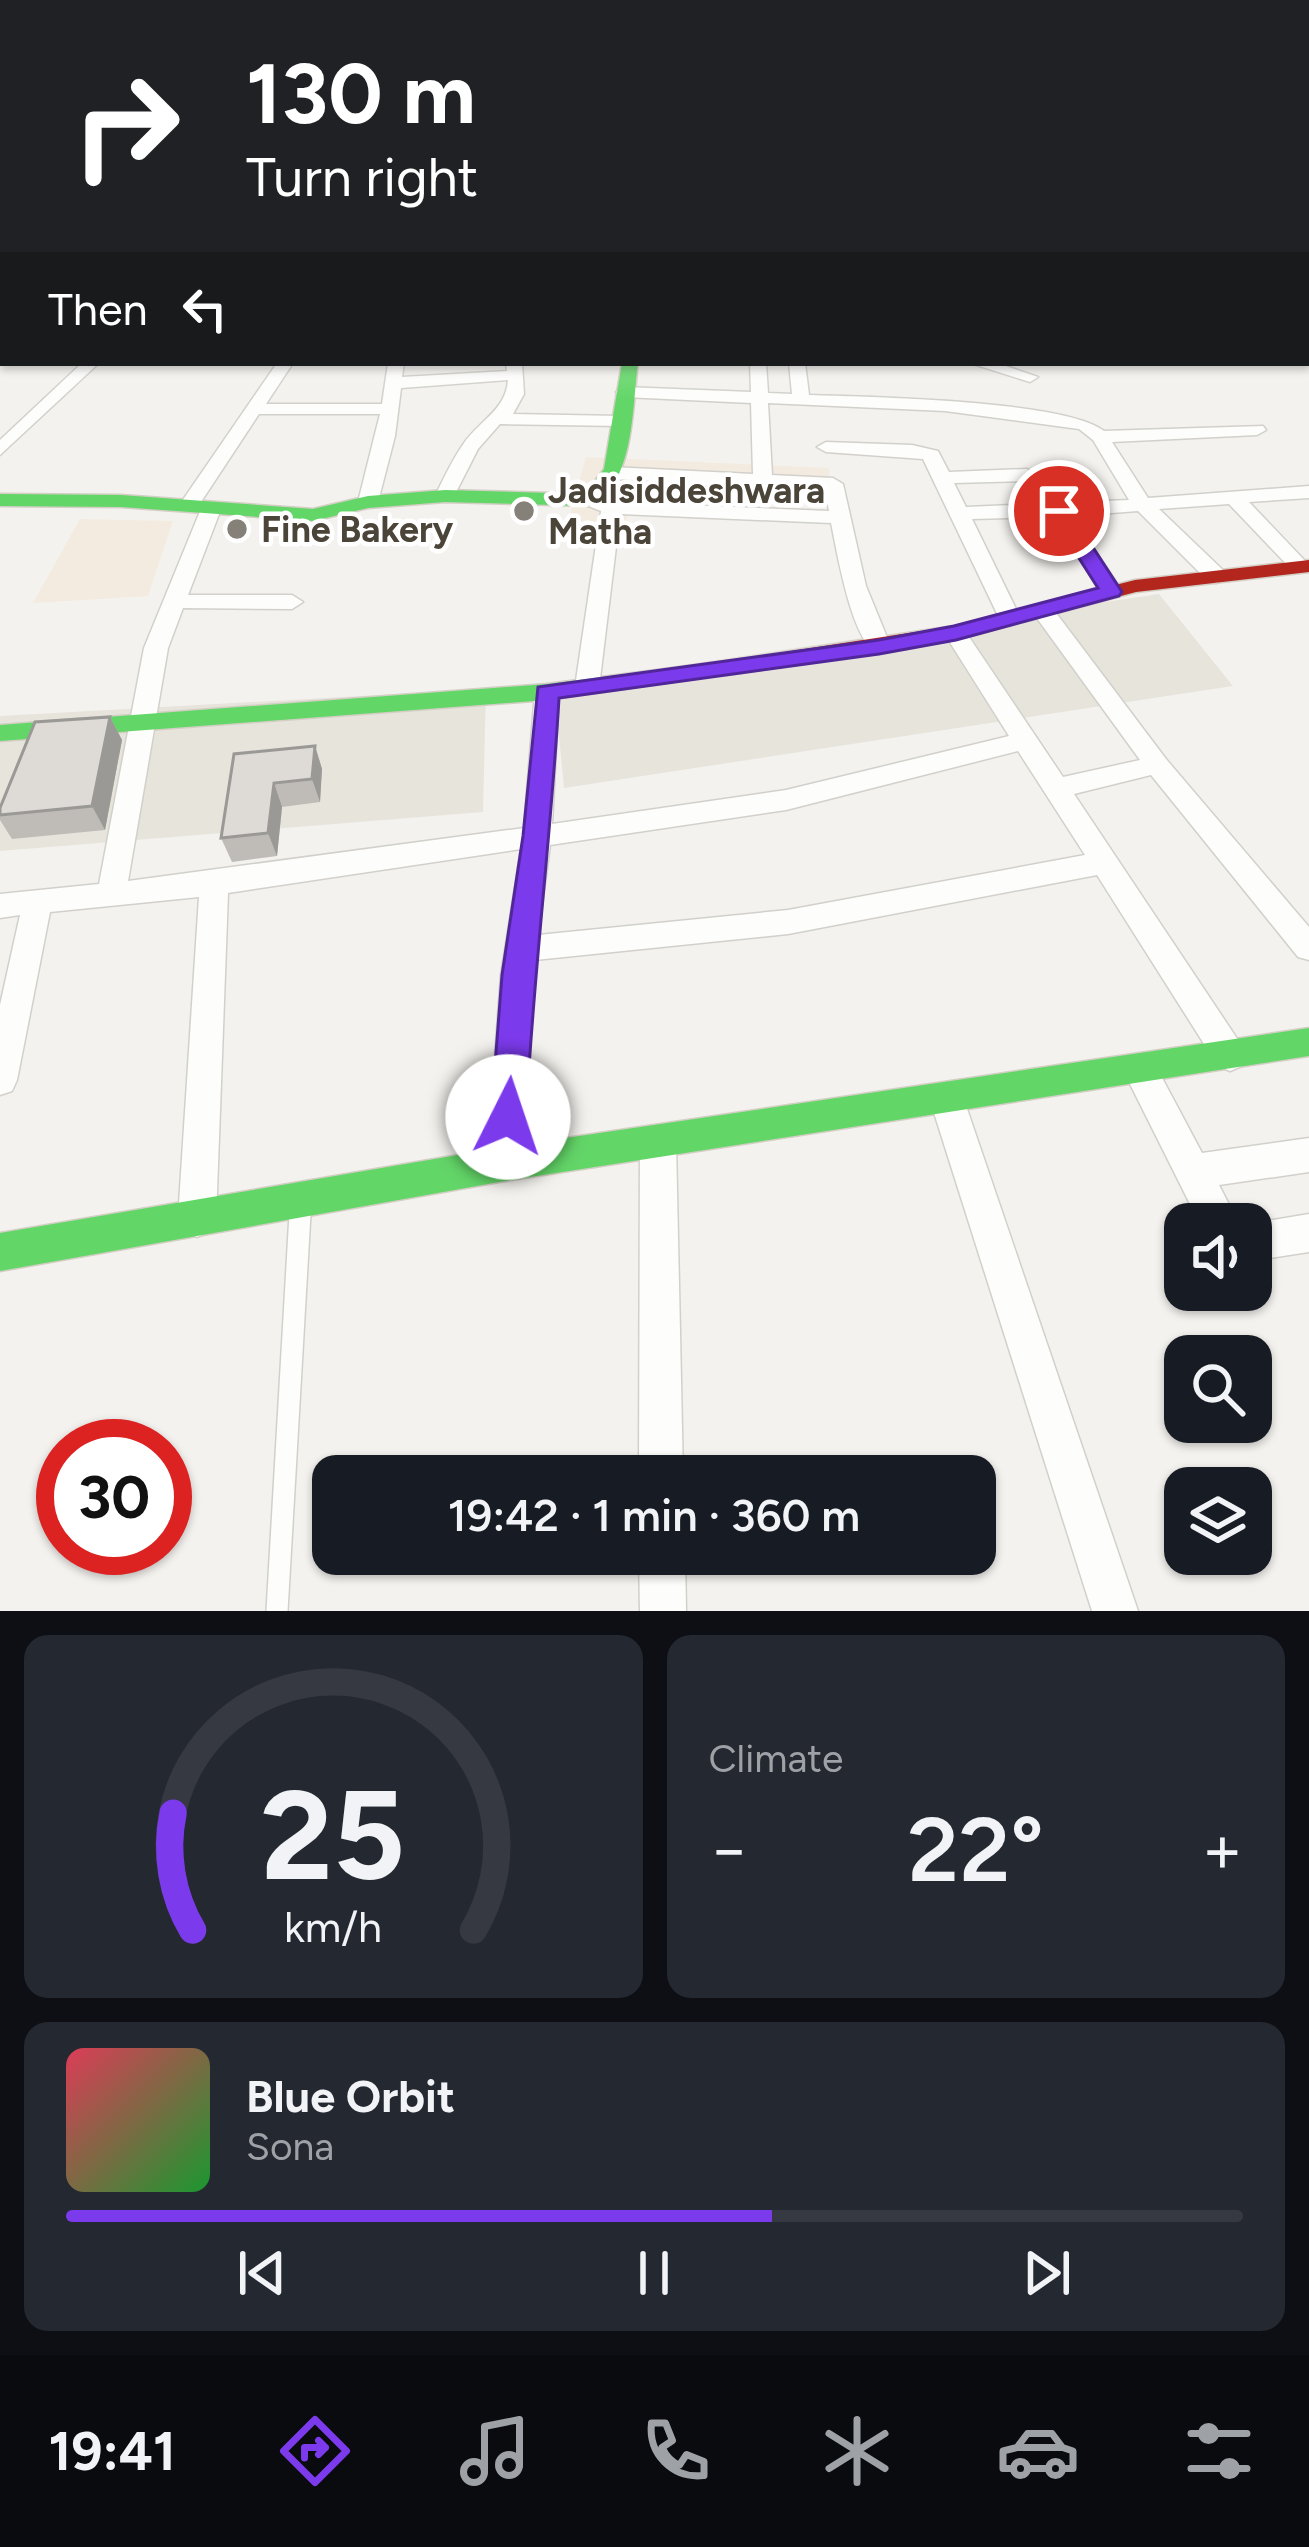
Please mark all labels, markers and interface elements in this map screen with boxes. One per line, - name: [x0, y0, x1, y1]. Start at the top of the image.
- text: 130 m: [246, 43, 476, 144]
- icon: right: [48, 48, 204, 204]
- text: Turn right: [246, 145, 478, 210]
- icon: left: [172, 276, 238, 342]
- text: Then: [48, 282, 148, 336]
- pin: [1008, 460, 1110, 562]
- place label: Jadisiddeshwara Matha: [548, 469, 825, 553]
- icon: arrive: [1026, 478, 1092, 544]
- marker: Jadisiddeshwara Matha: [511, 498, 537, 524]
- place label: Fine Bakery: [261, 508, 454, 551]
- marker: Fine Bakery: [224, 516, 250, 542]
- position arrow: [445, 1054, 571, 1180]
- map controls: [1164, 1203, 1272, 1575]
- button: sound: [1164, 1203, 1272, 1311]
- button: search: [1164, 1335, 1272, 1443]
- speed limit sign: 30: [36, 1419, 192, 1575]
- button: layers: [1164, 1467, 1272, 1575]
- text: 19:42 · 1 min · 360 m: [448, 1488, 860, 1542]
- text: Climate: [709, 1735, 843, 1782]
- text: 25: [261, 1760, 406, 1910]
- text: 22°: [908, 1795, 1044, 1904]
- text: −: [709, 1809, 750, 1889]
- text: +: [1202, 1809, 1243, 1889]
- text: km/h: [284, 1900, 382, 1952]
- text: Blue Orbit: [246, 2069, 455, 2123]
- text: Sona: [246, 2123, 334, 2170]
- icon: previous: [229, 2240, 295, 2306]
- icon: pause: [621, 2240, 687, 2306]
- icon: next: [1014, 2240, 1080, 2306]
- icon: directions: [273, 2409, 357, 2493]
- icon: music: [453, 2409, 537, 2493]
- icon: phone: [634, 2409, 718, 2493]
- icon: climate: [815, 2409, 899, 2493]
- icon: car: [996, 2409, 1080, 2493]
- icon: filters: [1177, 2409, 1261, 2493]
- text: 19:41: [48, 2419, 176, 2484]

